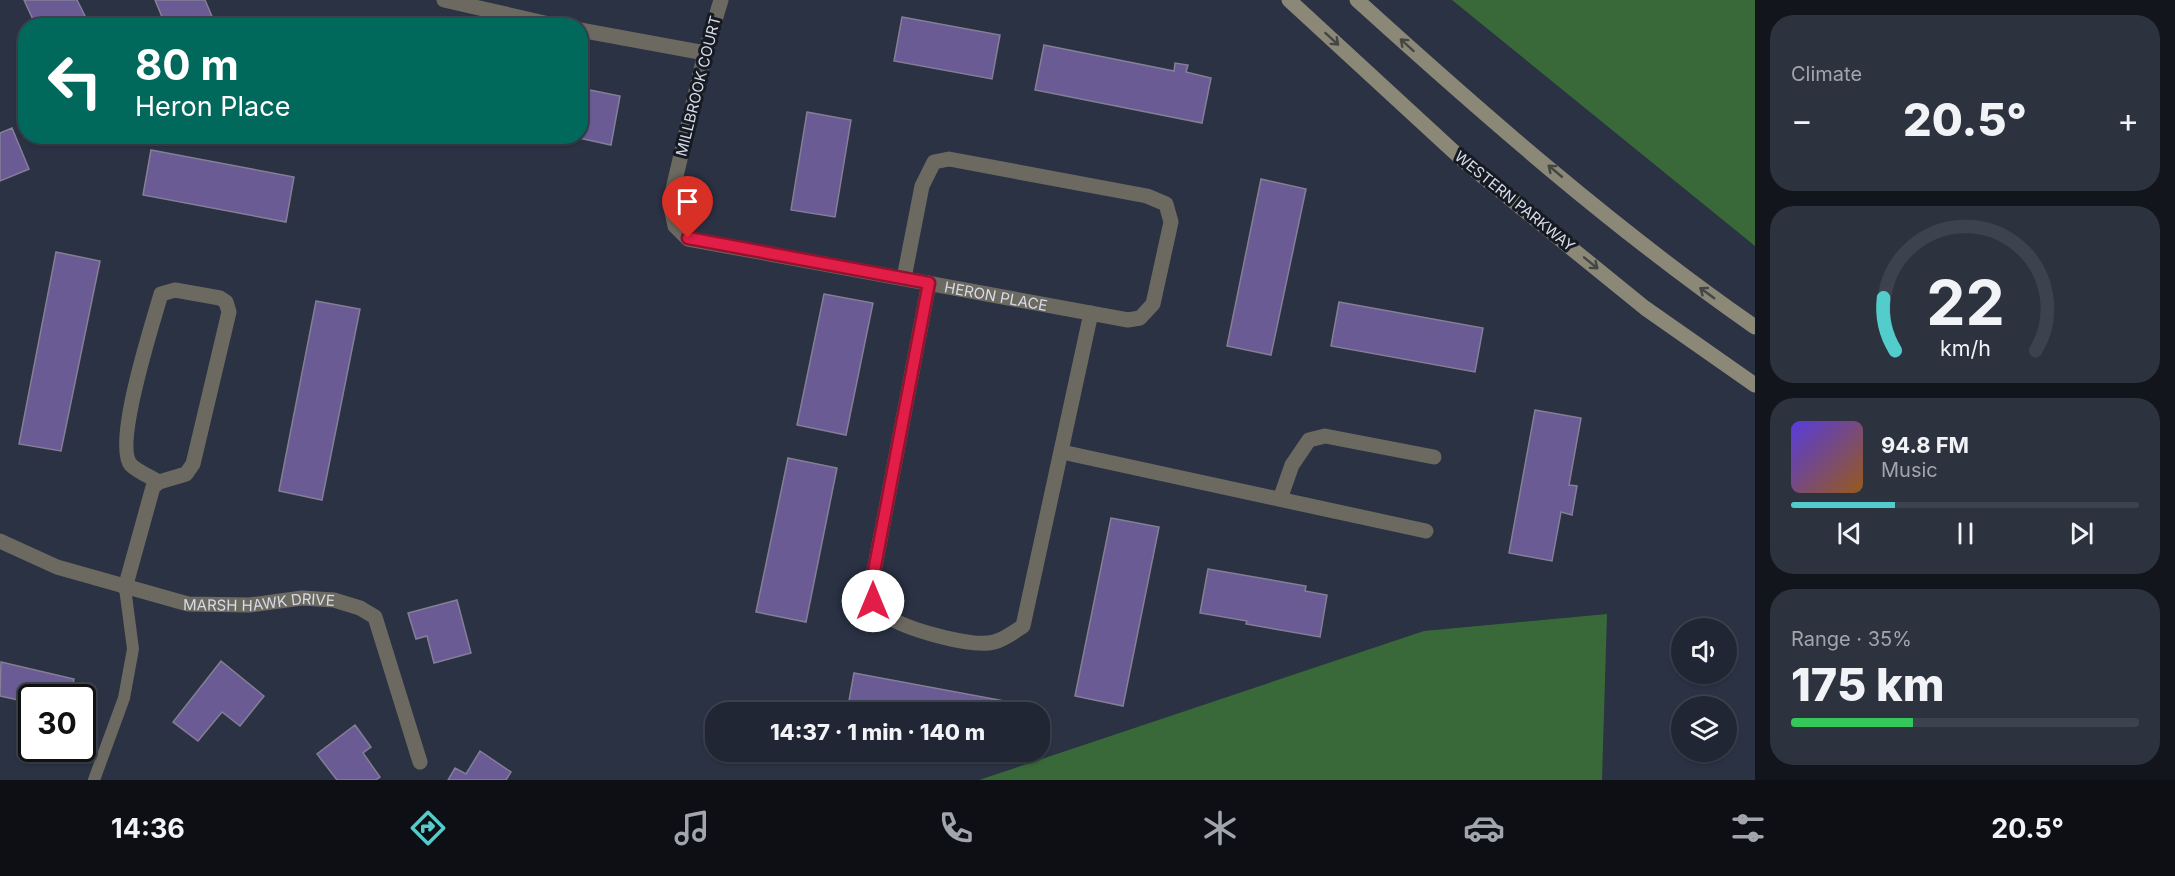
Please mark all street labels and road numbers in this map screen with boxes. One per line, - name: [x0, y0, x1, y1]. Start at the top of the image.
- street label: MILLBROOK COURT: [671, 14, 725, 158]
- street label: WESTERN PARKWAY: [1451, 147, 1579, 255]
- street label: HERON PLACE: [943, 277, 1049, 315]
- street label: MARSH HAWK DRIVE: [183, 589, 335, 615]

